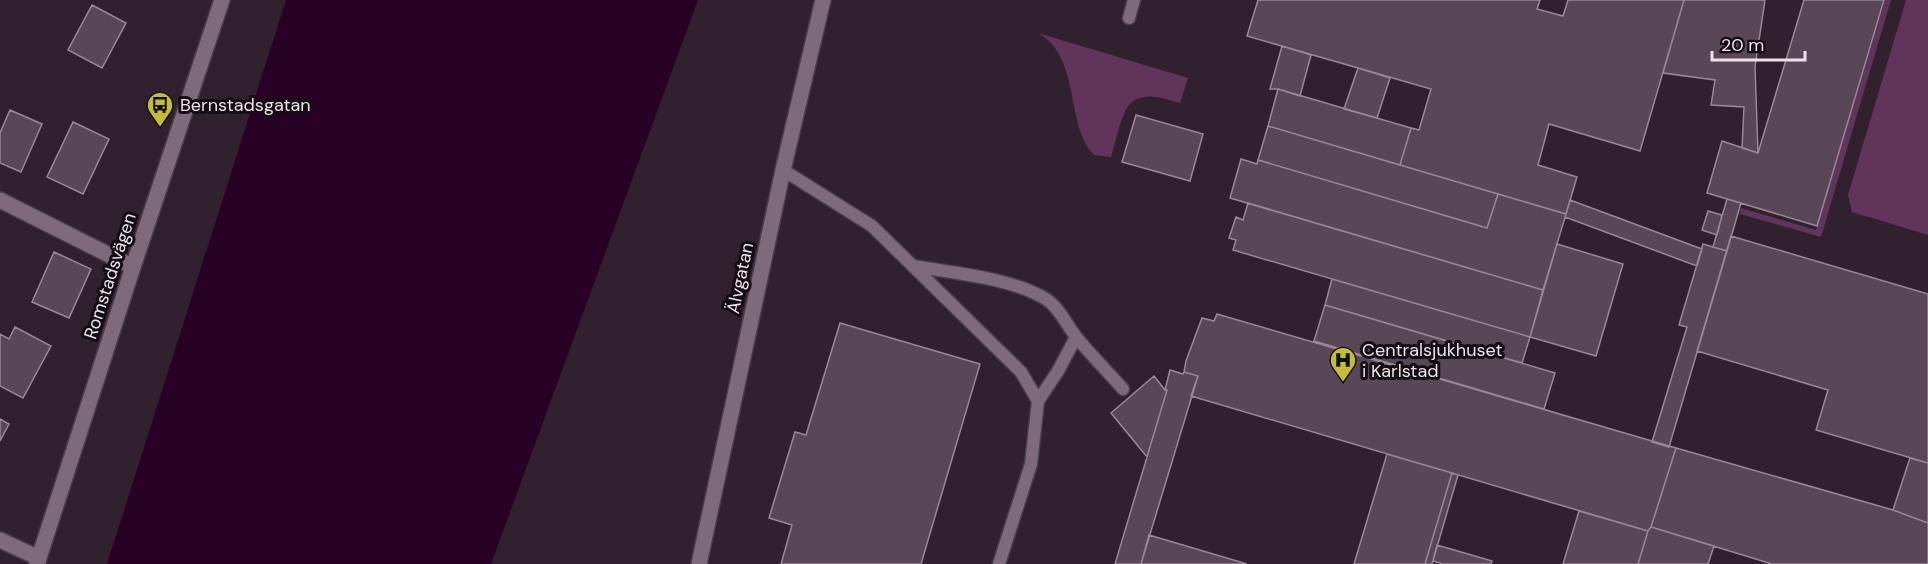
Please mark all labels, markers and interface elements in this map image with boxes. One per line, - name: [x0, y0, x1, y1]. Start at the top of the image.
- scale bar: [1712, 24, 1805, 62]
- text: 20 m: [1721, 33, 1764, 57]
- bus stop icon: Bernstadsgatan: [145, 90, 175, 128]
- place label: Bernstadsgatan: [180, 93, 311, 117]
- street label: Romstadsvägen: [78, 210, 142, 342]
- street label: Älvgatan: [721, 240, 759, 316]
- place label: Centralsjukhuset i Karlstad: [1362, 338, 1502, 383]
- hospital icon: Centralsjukhuset i Karlstad: [1328, 345, 1358, 383]

